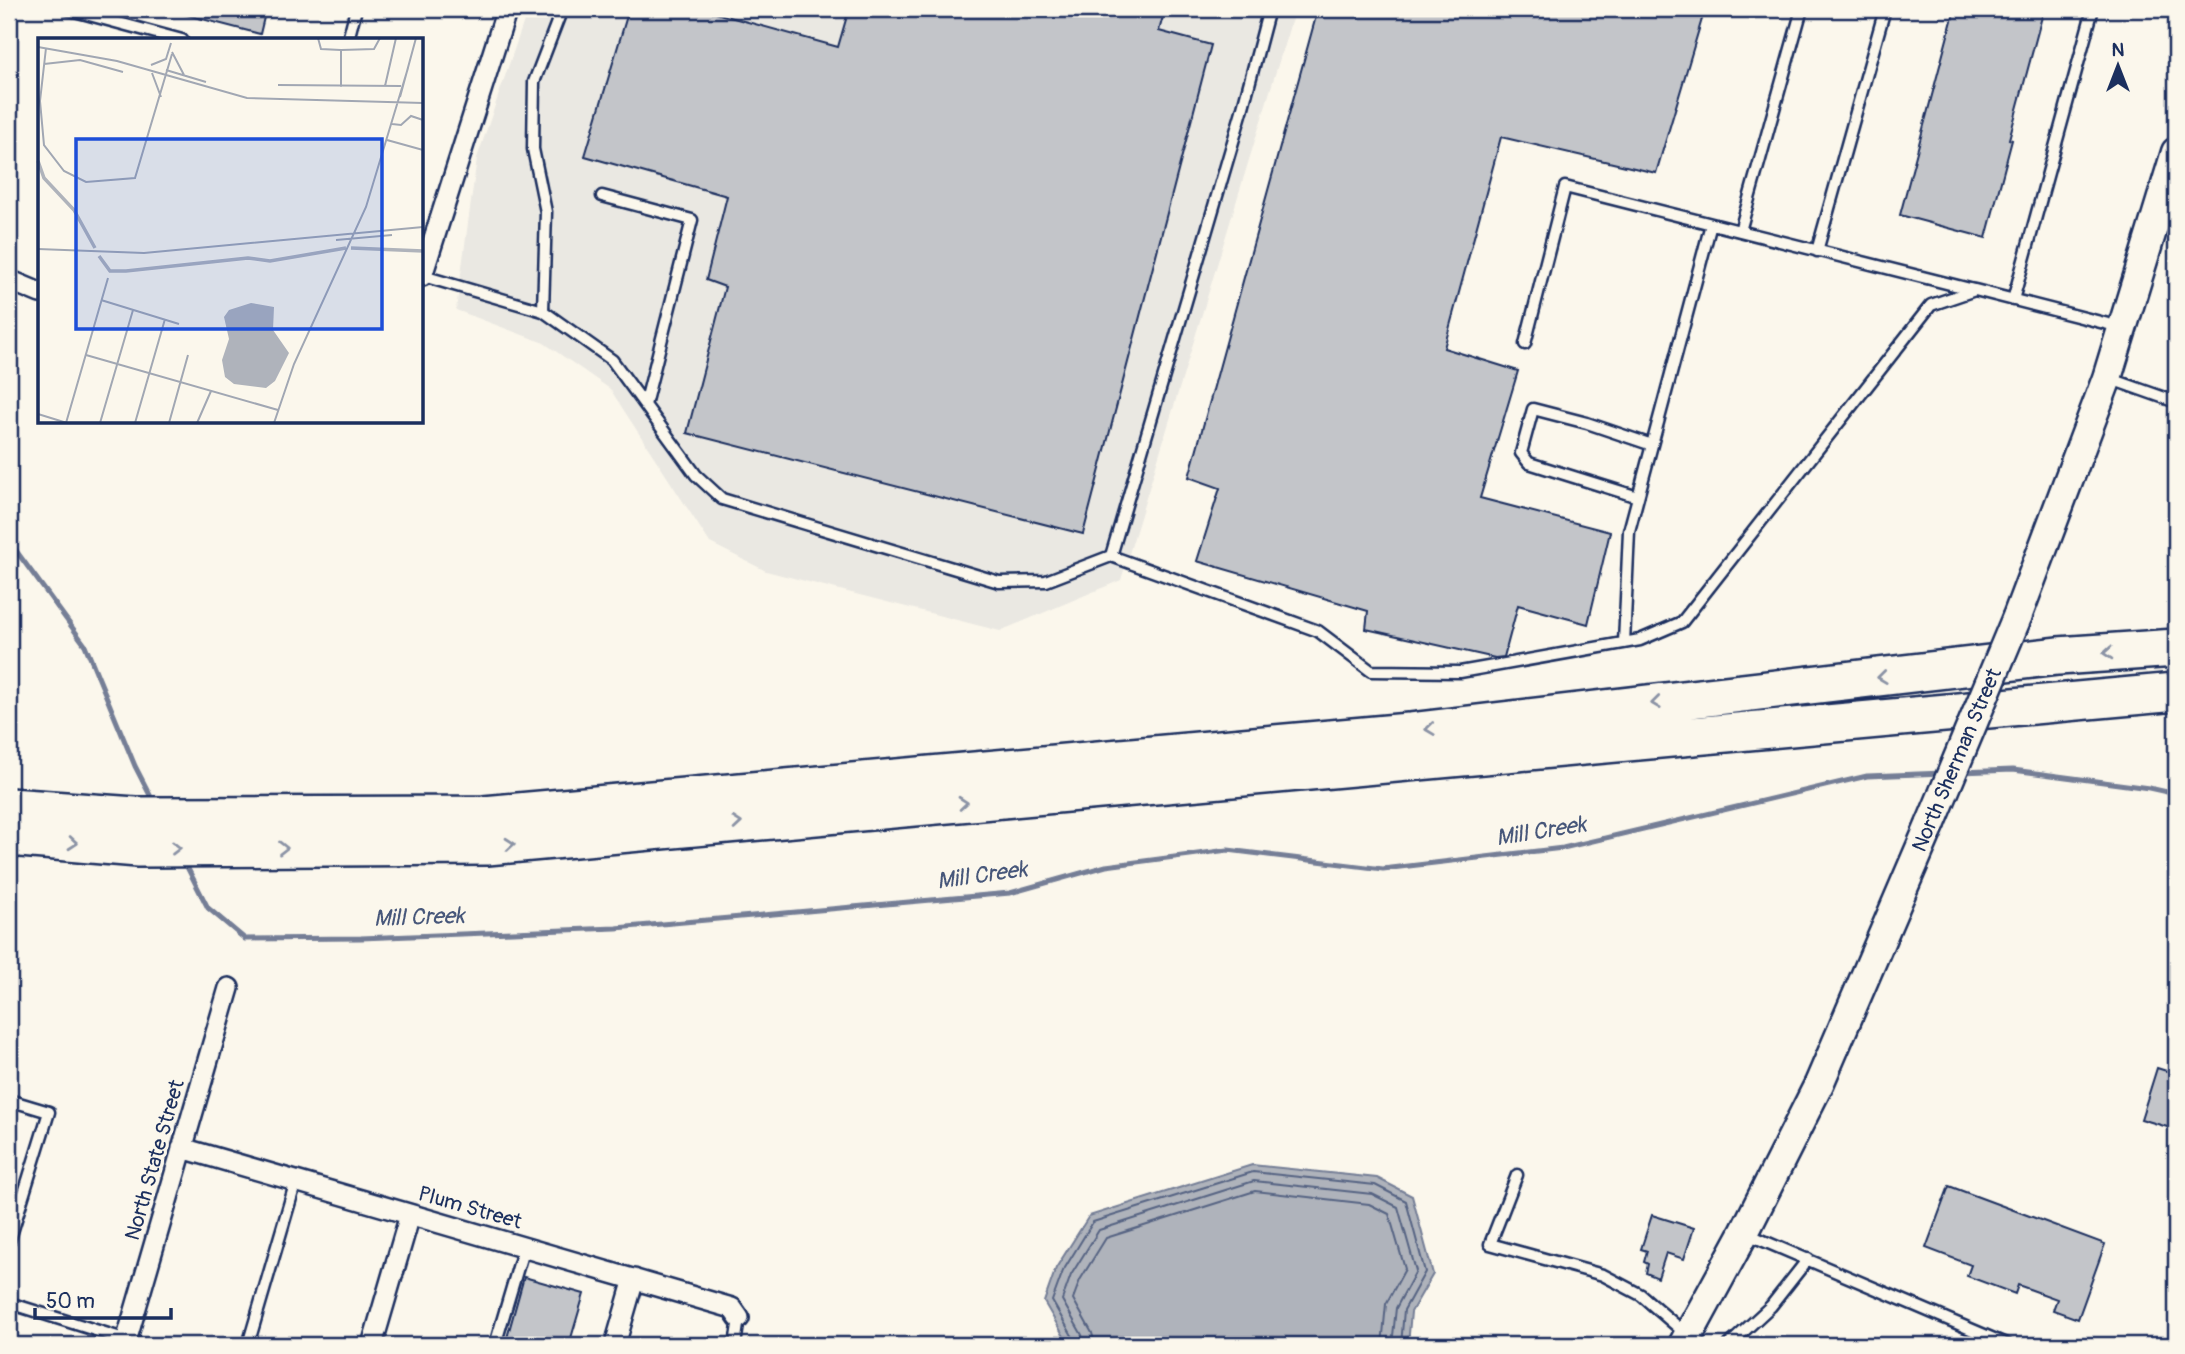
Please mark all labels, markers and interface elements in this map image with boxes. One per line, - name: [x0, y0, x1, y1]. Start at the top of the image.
- north arrow: [2084, 32, 2154, 102]
- inset map: [38, 38, 424, 424]
- text: N: [2112, 38, 2125, 62]
- one-way arrow: [2102, 645, 2113, 660]
- street label: North Sherman Street: [1906, 664, 2008, 856]
- one-way arrow: [1876, 669, 1888, 684]
- one-way arrow: [1650, 695, 1662, 710]
- one-way arrow: [1424, 722, 1436, 737]
- one-way arrow: [958, 796, 969, 811]
- water label: Mill Creek: [1494, 809, 1590, 852]
- one-way arrow: [731, 816, 742, 831]
- one-way arrow: [68, 835, 79, 850]
- one-way arrow: [505, 837, 516, 852]
- one-way arrow: [171, 840, 182, 856]
- one-way arrow: [278, 840, 288, 856]
- water label: Mill Creek: [935, 854, 1031, 896]
- water label: Mill Creek: [373, 901, 467, 933]
- street label: North State Street: [119, 1076, 191, 1244]
- street label: Plum Street: [415, 1180, 526, 1236]
- scale bar: [35, 1277, 172, 1321]
- text: 50 m: [46, 1288, 95, 1315]

